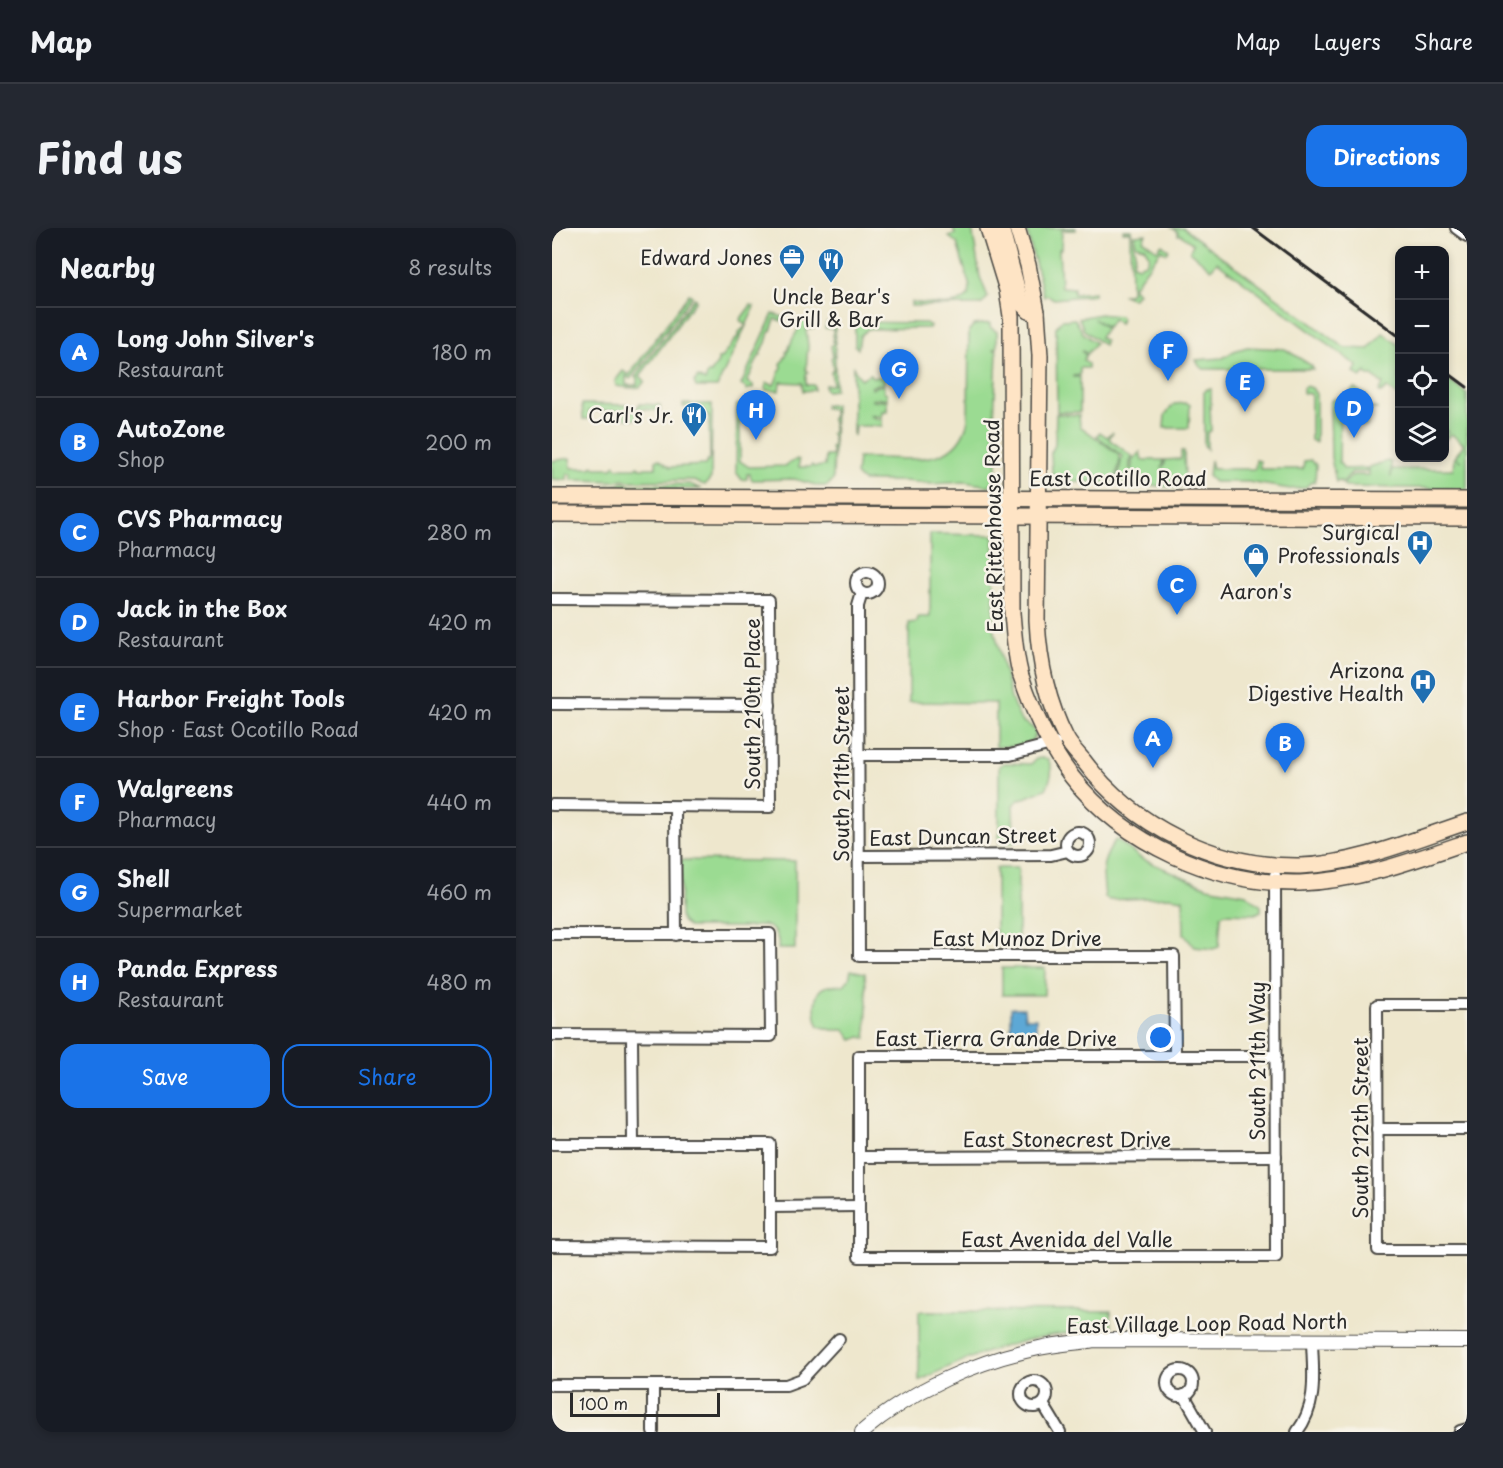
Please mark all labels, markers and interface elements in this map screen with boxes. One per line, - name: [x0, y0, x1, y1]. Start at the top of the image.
- text: Map: [30, 20, 92, 63]
- text: Map: [1236, 25, 1280, 57]
- text: Layers: [1313, 25, 1381, 57]
- text: Share: [1414, 25, 1473, 57]
- text: Find us: [36, 125, 183, 188]
- button: Directions: [1306, 125, 1467, 187]
- place label: Edward Jones: [640, 242, 772, 272]
- office icon: Edward Jones: [777, 242, 807, 280]
- restaurant icon: Uncle Bear's Grill & Bar: [816, 246, 846, 284]
- map controls: [1395, 246, 1449, 462]
- button: +: [1395, 246, 1449, 300]
- text: Nearby: [60, 248, 155, 287]
- text: 8 results: [408, 252, 492, 282]
- place label: Uncle Bear's Grill & Bar: [772, 281, 890, 334]
- button: −: [1395, 300, 1449, 354]
- text: Long John Silver's: [117, 321, 314, 354]
- pin: F: [1148, 332, 1188, 381]
- text: A: [72, 337, 87, 367]
- text: 180 m: [432, 337, 492, 367]
- pin: G: [880, 350, 918, 399]
- text: Restaurant: [117, 354, 224, 384]
- button: locate: [1395, 354, 1449, 408]
- pin: E: [1226, 362, 1264, 412]
- pin: D: [1334, 388, 1374, 438]
- pin: H: [736, 390, 776, 440]
- place label: Carl's Jr.: [588, 400, 674, 430]
- restaurant icon: Carl's Jr.: [679, 400, 709, 438]
- button: layers: [1395, 408, 1449, 462]
- text: AutoZone: [117, 411, 225, 444]
- street label: East Rittenhouse Road: [976, 419, 1010, 633]
- text: B: [73, 427, 86, 457]
- text: 200 m: [425, 427, 492, 457]
- text: Shop: [117, 444, 165, 474]
- street label: East Ocotillo Road: [1029, 463, 1207, 493]
- text: CVS Pharmacy: [117, 501, 283, 534]
- text: C: [72, 517, 87, 547]
- text: 280 m: [427, 517, 492, 547]
- place label: Surgical Professionals: [1277, 517, 1400, 570]
- hospital icon: Surgical Professionals: [1405, 528, 1435, 566]
- text: Pharmacy: [117, 534, 217, 564]
- shop icon: Aaron's: [1241, 541, 1271, 579]
- pin: C: [1158, 566, 1196, 615]
- place label: Aaron's: [1220, 576, 1292, 606]
- text: Jack in the Box: [117, 591, 287, 624]
- text: D: [72, 607, 87, 637]
- text: 420 m: [428, 607, 492, 637]
- street label: South 210th Place: [737, 618, 767, 790]
- text: Restaurant: [117, 624, 224, 654]
- place label: Arizona Digestive Health: [1247, 655, 1405, 708]
- hospital icon: Arizona Digestive Health: [1408, 667, 1438, 705]
- text: Harbor Freight Tools: [117, 681, 345, 714]
- street label: South 211th Street: [826, 686, 856, 862]
- text: E: [73, 697, 86, 727]
- text: 420 m: [428, 697, 492, 727]
- text: Shop · East Ocotillo Road: [117, 714, 359, 744]
- pin: A: [1134, 718, 1172, 768]
- pin: B: [1266, 724, 1304, 773]
- text: Walgreens: [117, 771, 233, 804]
- text: F: [74, 787, 85, 817]
- text: 440 m: [427, 787, 492, 817]
- text: Pharmacy: [117, 804, 217, 834]
- street label: East Duncan Street: [869, 819, 1057, 853]
- text: Shell: [117, 861, 170, 894]
- text: G: [71, 877, 88, 907]
- text: 460 m: [426, 877, 492, 907]
- text: Supermarket: [117, 894, 243, 924]
- street label: East Munoz Drive: [932, 923, 1102, 953]
- text: Panda Express: [117, 951, 277, 984]
- text: H: [72, 967, 87, 997]
- text: 480 m: [427, 967, 492, 997]
- street label: South 211th Way: [1242, 981, 1272, 1141]
- text: Restaurant: [117, 984, 224, 1014]
- street label: East Tierra Grande Drive: [875, 1023, 1117, 1053]
- your location: [1146, 1023, 1175, 1052]
- street label: South 212th Street: [1345, 1037, 1375, 1219]
- button: Save: [60, 1044, 270, 1108]
- button: Share: [282, 1044, 492, 1108]
- street label: East Stonecrest Drive: [963, 1124, 1171, 1154]
- street label: East Avenida del Valle: [961, 1224, 1173, 1254]
- street label: East Village Loop Road North: [1066, 1306, 1348, 1340]
- scale bar: [570, 1390, 720, 1418]
- text: 100 m: [579, 1391, 628, 1415]

